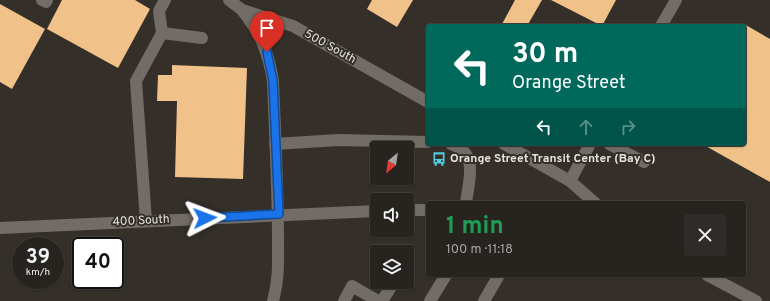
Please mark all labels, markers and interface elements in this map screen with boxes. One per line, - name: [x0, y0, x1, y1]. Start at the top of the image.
- pin: [250, 11, 284, 52]
- icon: arrive: [256, 17, 278, 39]
- street label: 500 South: [301, 26, 359, 68]
- text: 30 m: [512, 37, 578, 73]
- icon: left: [446, 40, 498, 92]
- text: Orange Street: [512, 72, 625, 95]
- icon: left: [533, 116, 555, 138]
- icon: ahead: [575, 116, 597, 138]
- icon: right: [617, 116, 639, 138]
- north arrow: [370, 141, 414, 185]
- map controls: [370, 141, 414, 289]
- bus stop icon: Orange Street Transit Center (Bay C): [431, 151, 447, 167]
- place label: Orange Street Transit Center (Bay C): [450, 151, 656, 167]
- button: sound: [370, 193, 414, 237]
- position arrow: [184, 197, 226, 239]
- street label: 400 South: [112, 212, 170, 230]
- text: 1 min: [446, 212, 504, 242]
- button: close: [684, 214, 726, 256]
- speed limit sign: 40: [72, 237, 124, 289]
- text: 100 m · 11:18: [446, 242, 513, 258]
- text: 39: [26, 245, 50, 271]
- button: layers: [370, 245, 414, 289]
- text: km/h: [26, 266, 50, 279]

